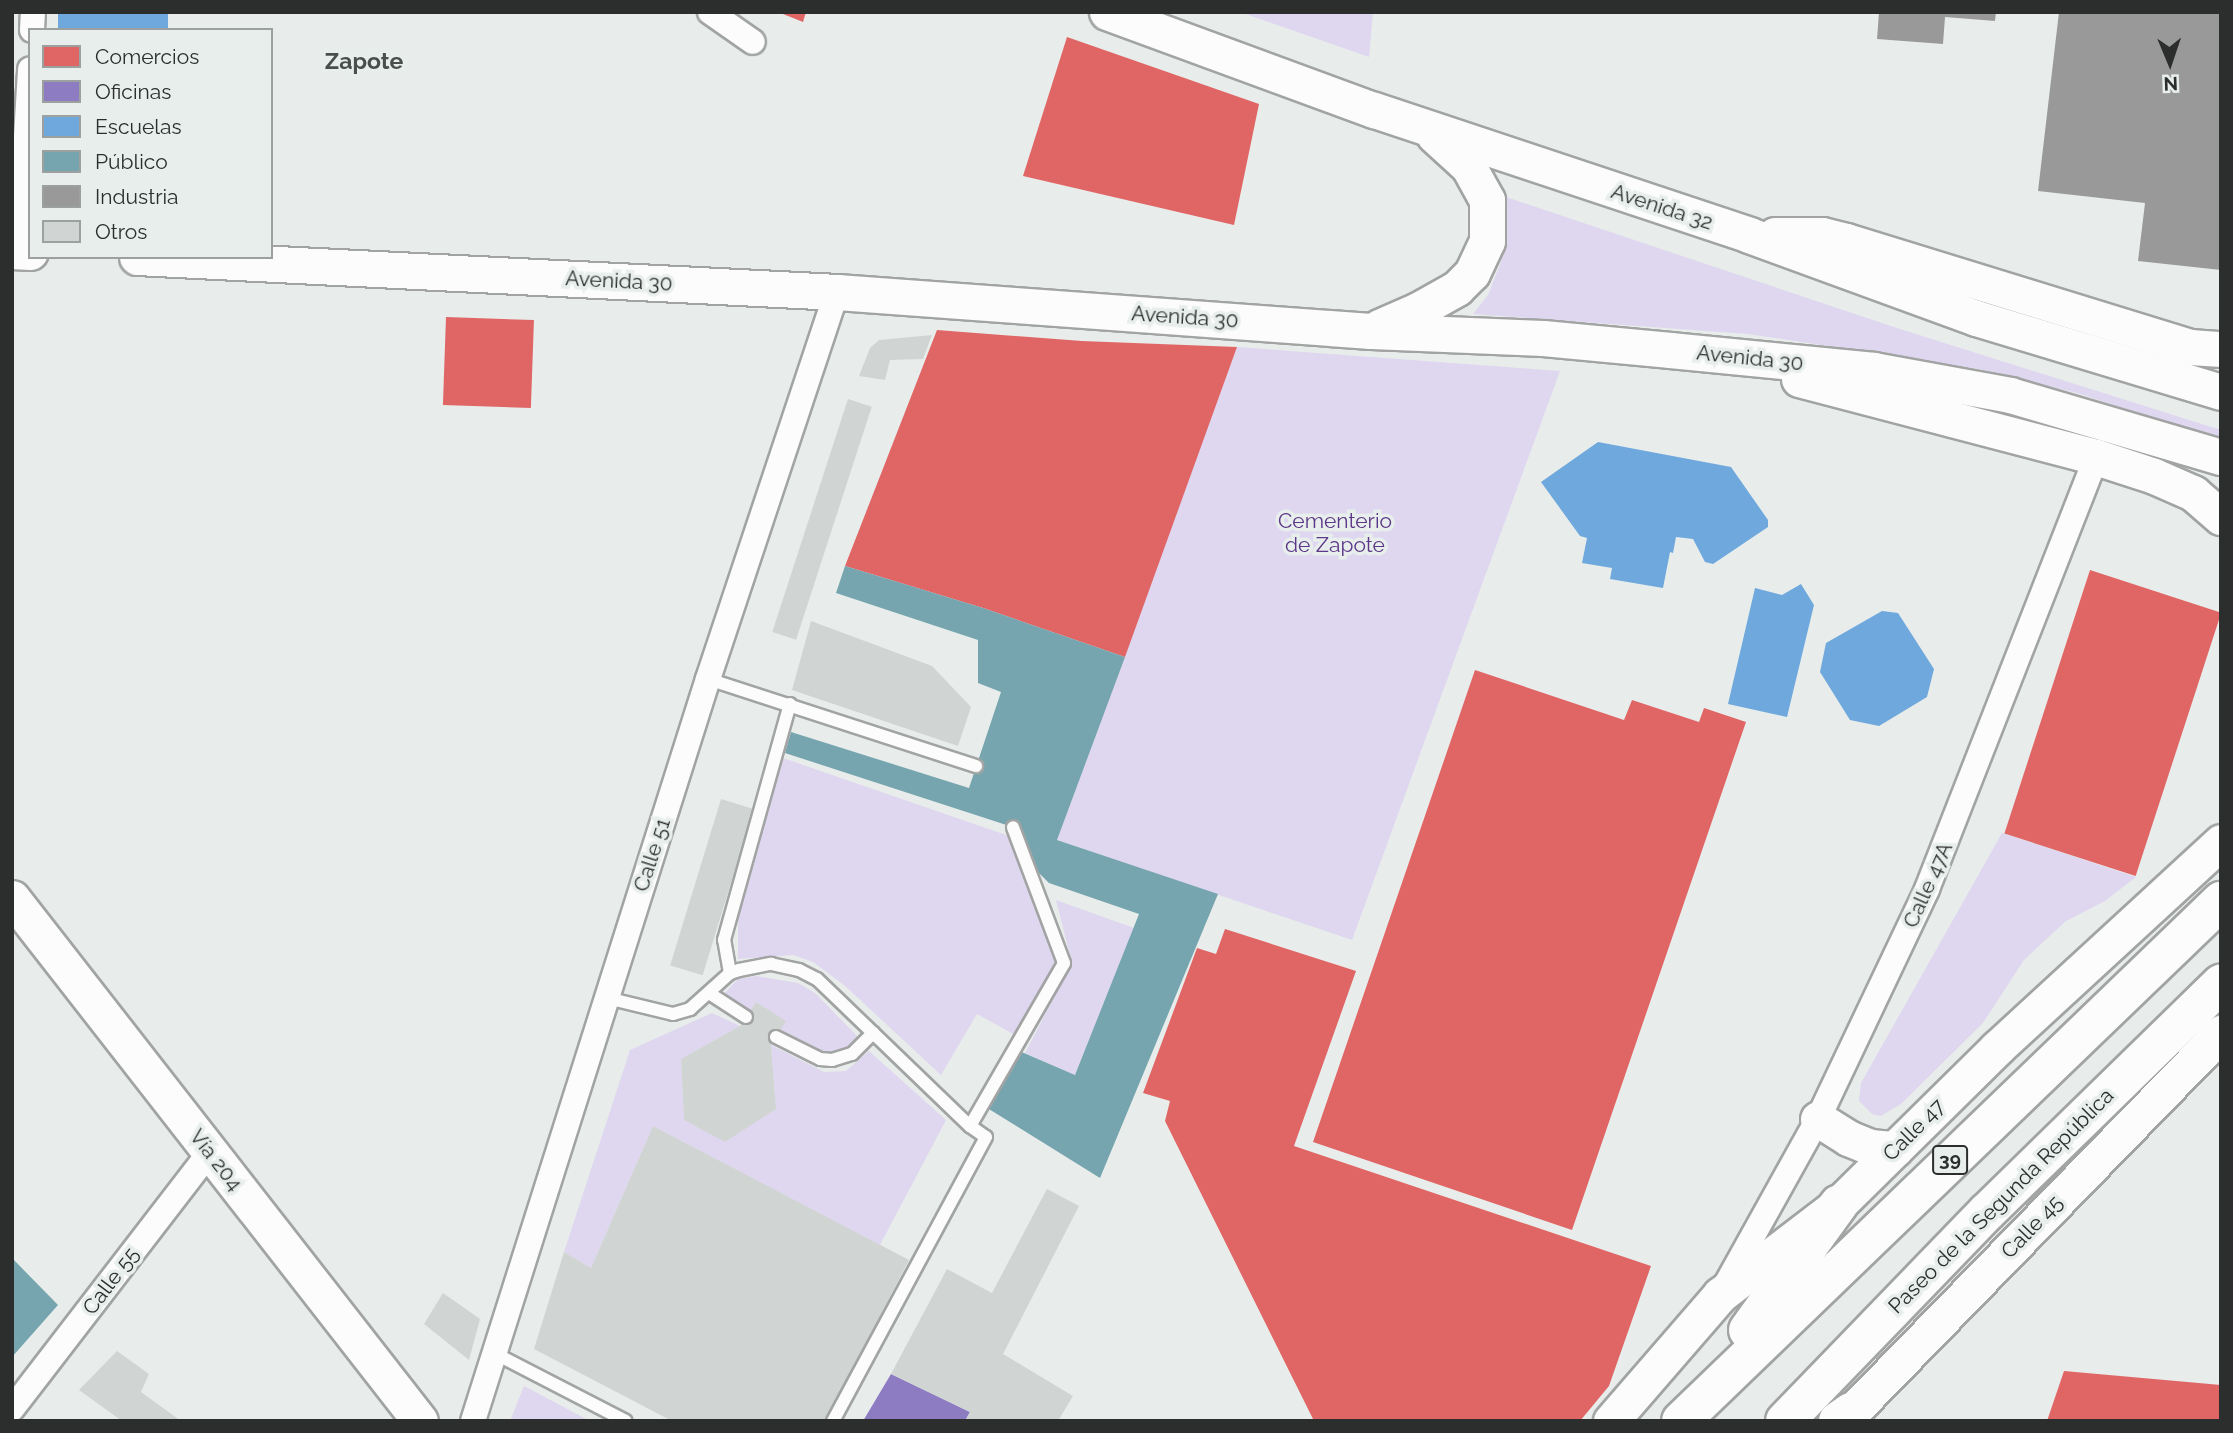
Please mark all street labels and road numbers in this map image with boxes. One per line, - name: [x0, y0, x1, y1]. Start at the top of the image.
- street label: Avenida 32: [1608, 179, 1716, 235]
- street label: Avenida 30: [565, 266, 673, 296]
- street label: Avenida 30: [1131, 301, 1239, 333]
- street label: Avenida 30: [1695, 340, 1805, 376]
- street label: Calle 51: [628, 815, 676, 895]
- street label: Calle 47A: [1898, 838, 1958, 932]
- street label: Paseo de la Segunda República: [1883, 1083, 2119, 1319]
- street label: Calle 47: [1878, 1094, 1950, 1166]
- street label: Vía 204: [184, 1124, 248, 1196]
- road number: 39: [1931, 1144, 1969, 1176]
- street label: Calle 45: [1996, 1190, 2068, 1264]
- street label: Calle 55: [78, 1242, 144, 1320]

